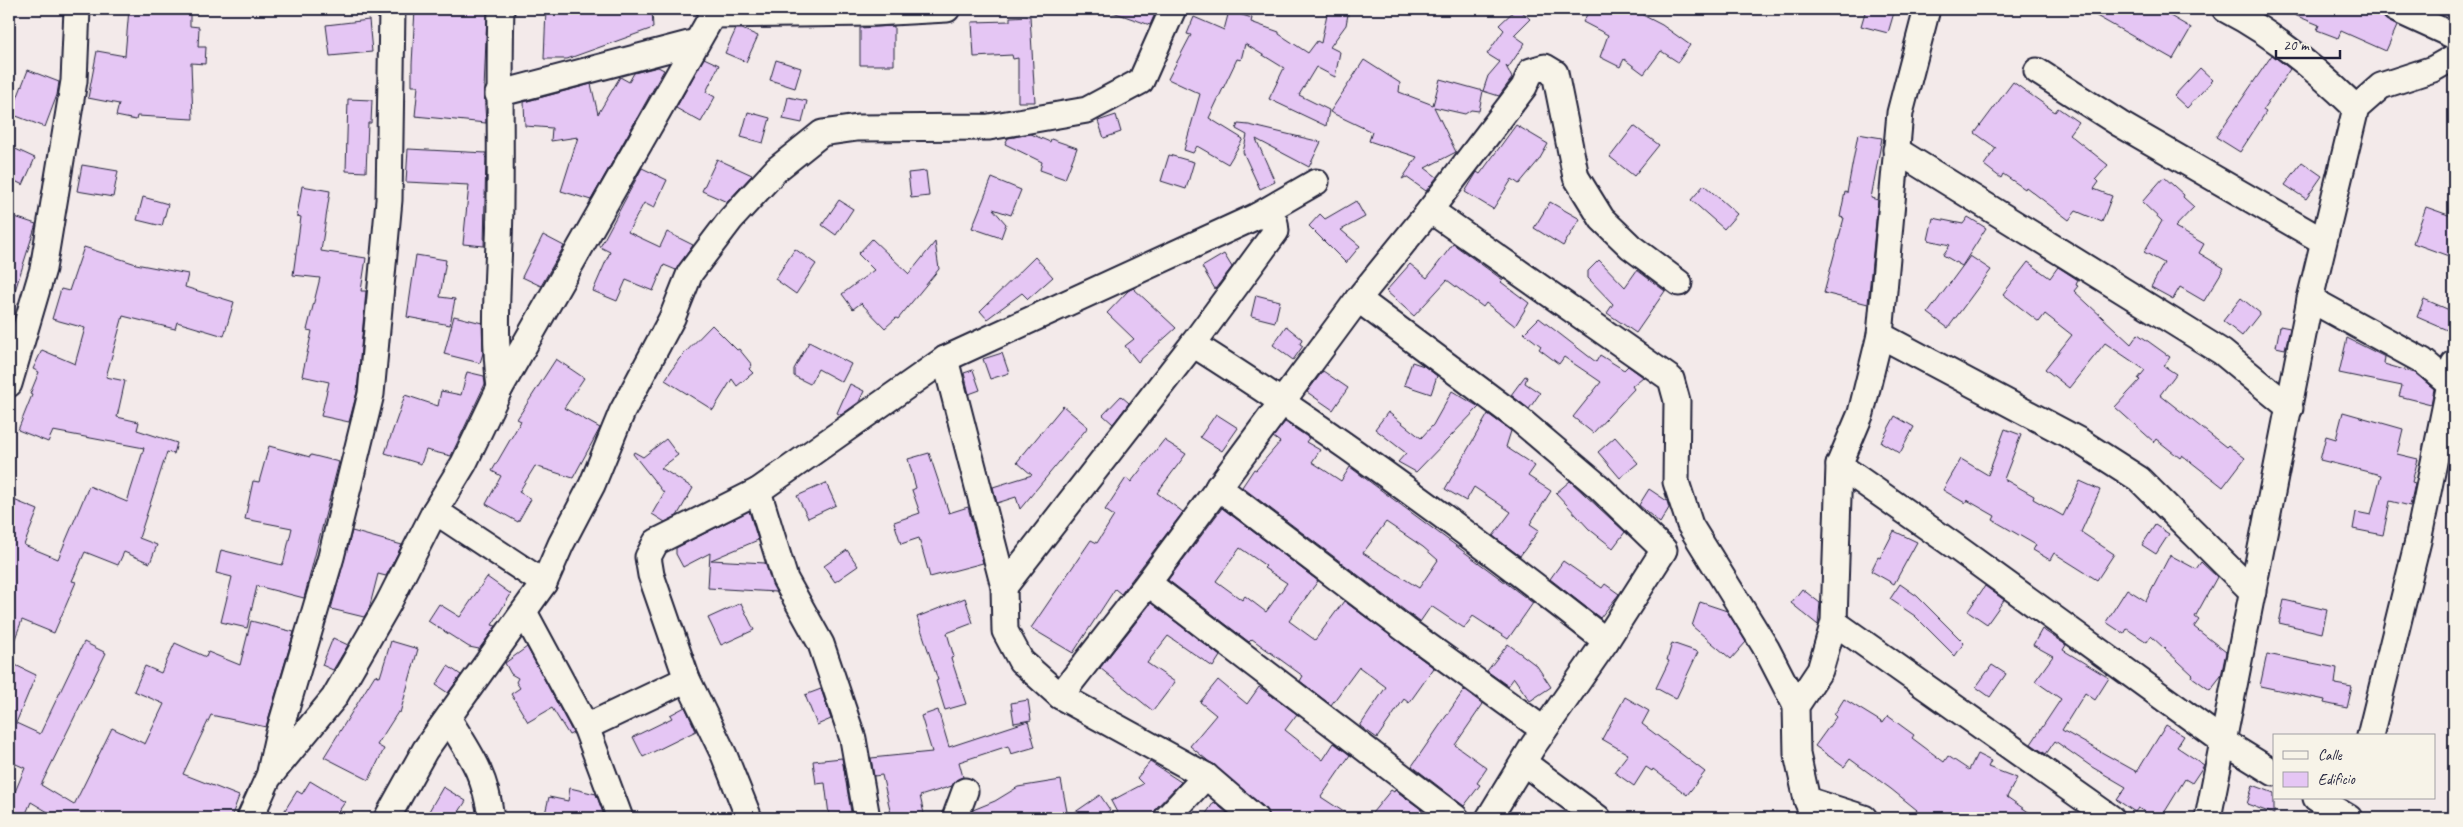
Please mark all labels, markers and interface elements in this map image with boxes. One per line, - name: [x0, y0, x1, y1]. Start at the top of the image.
- scale bar: [2276, 28, 2339, 60]
- text: 20 m: [2283, 36, 2310, 55]
- legend: [2273, 734, 2436, 800]
- text: Calle: [2318, 746, 2343, 765]
- text: Edificio: [2318, 770, 2356, 789]

